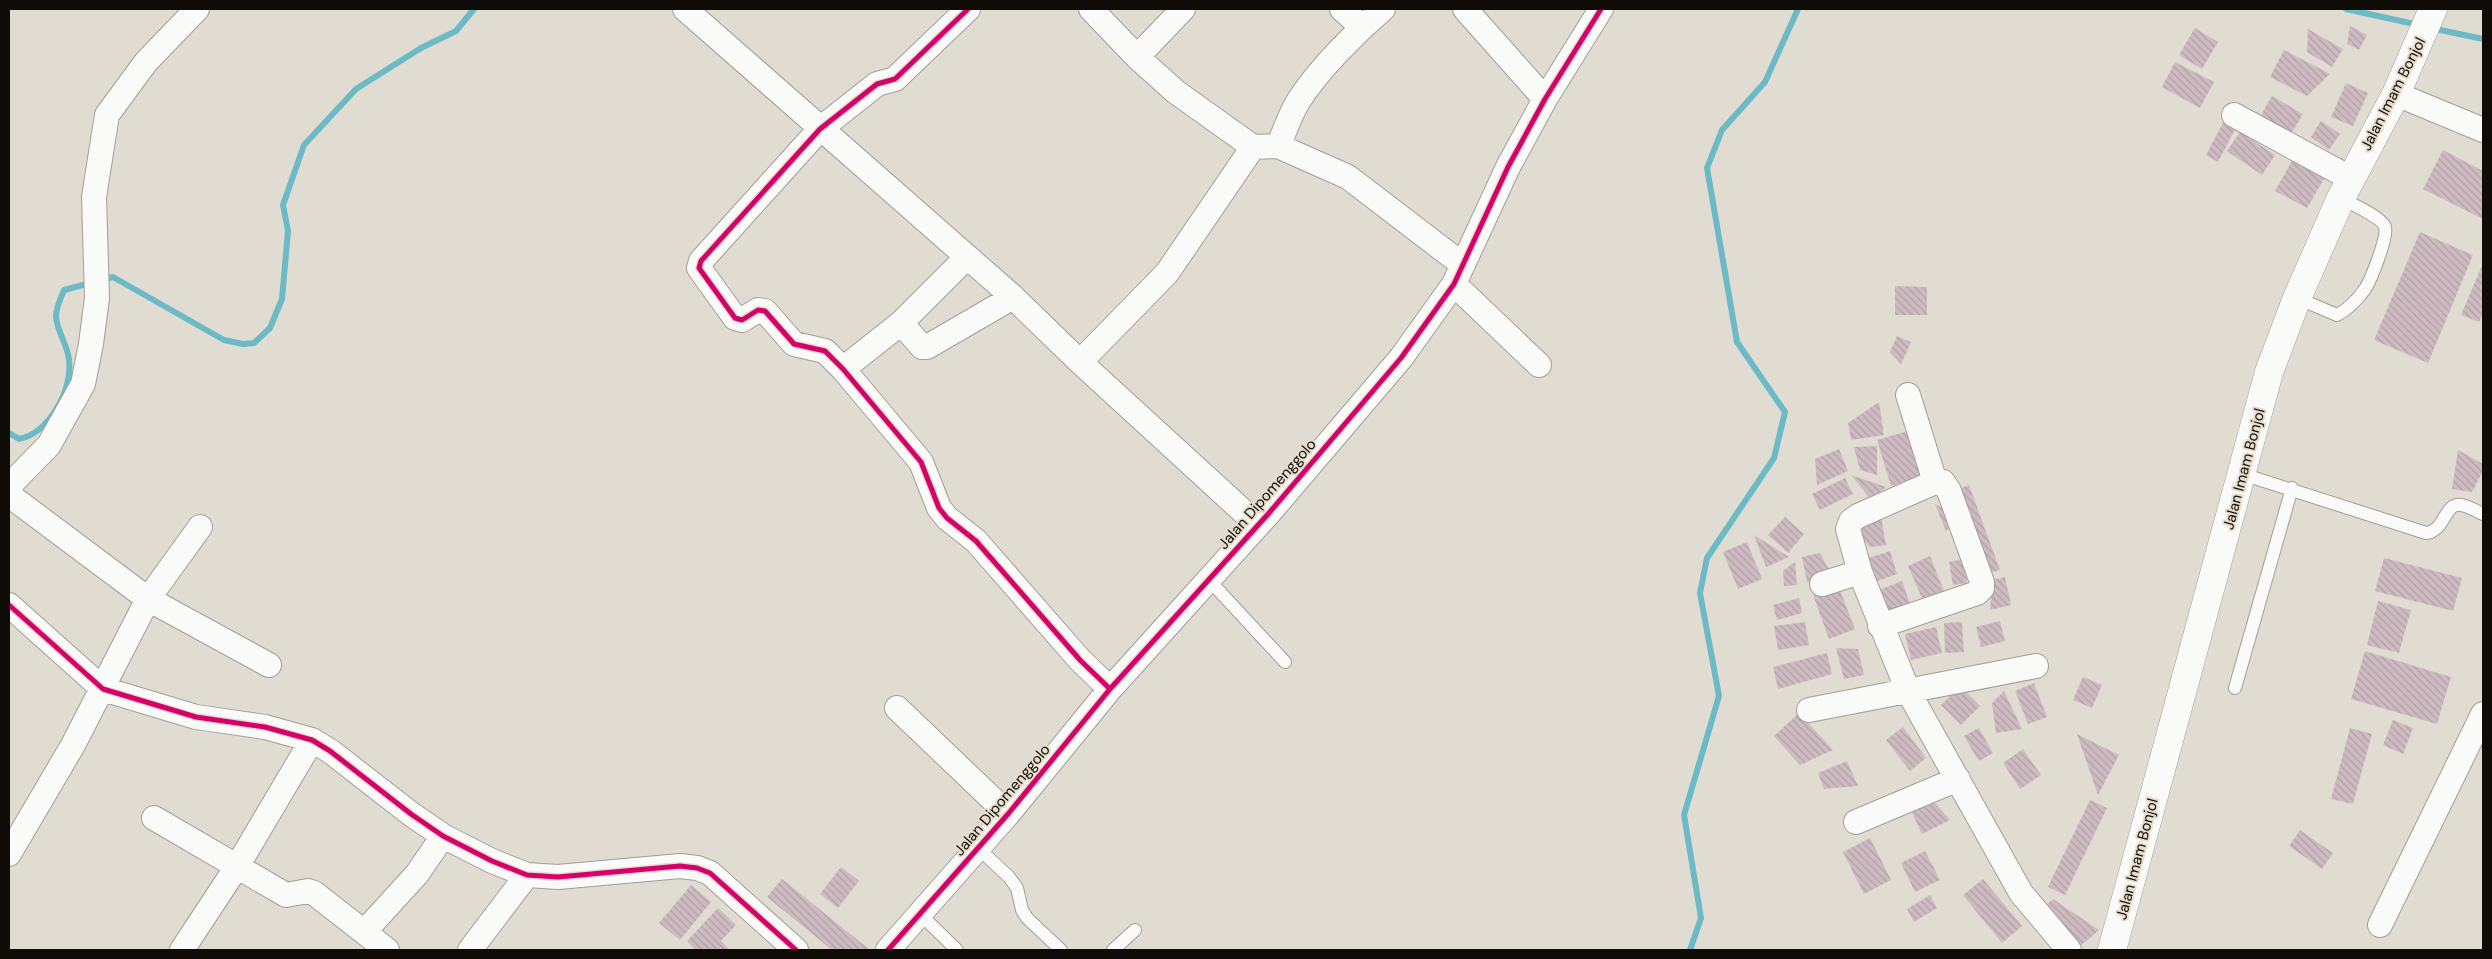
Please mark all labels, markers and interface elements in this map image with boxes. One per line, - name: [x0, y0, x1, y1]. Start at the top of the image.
- street label: Jalan Imam Bonjol: [2356, 34, 2430, 154]
- street label: Jalan Imam Bonjol: [2218, 406, 2270, 532]
- street label: Jalan Dipomenggolo: [1214, 435, 1321, 553]
- street label: Jalan Dipomenggolo: [949, 740, 1055, 860]
- street label: Jalan Imam Bonjol: [2111, 796, 2163, 922]

